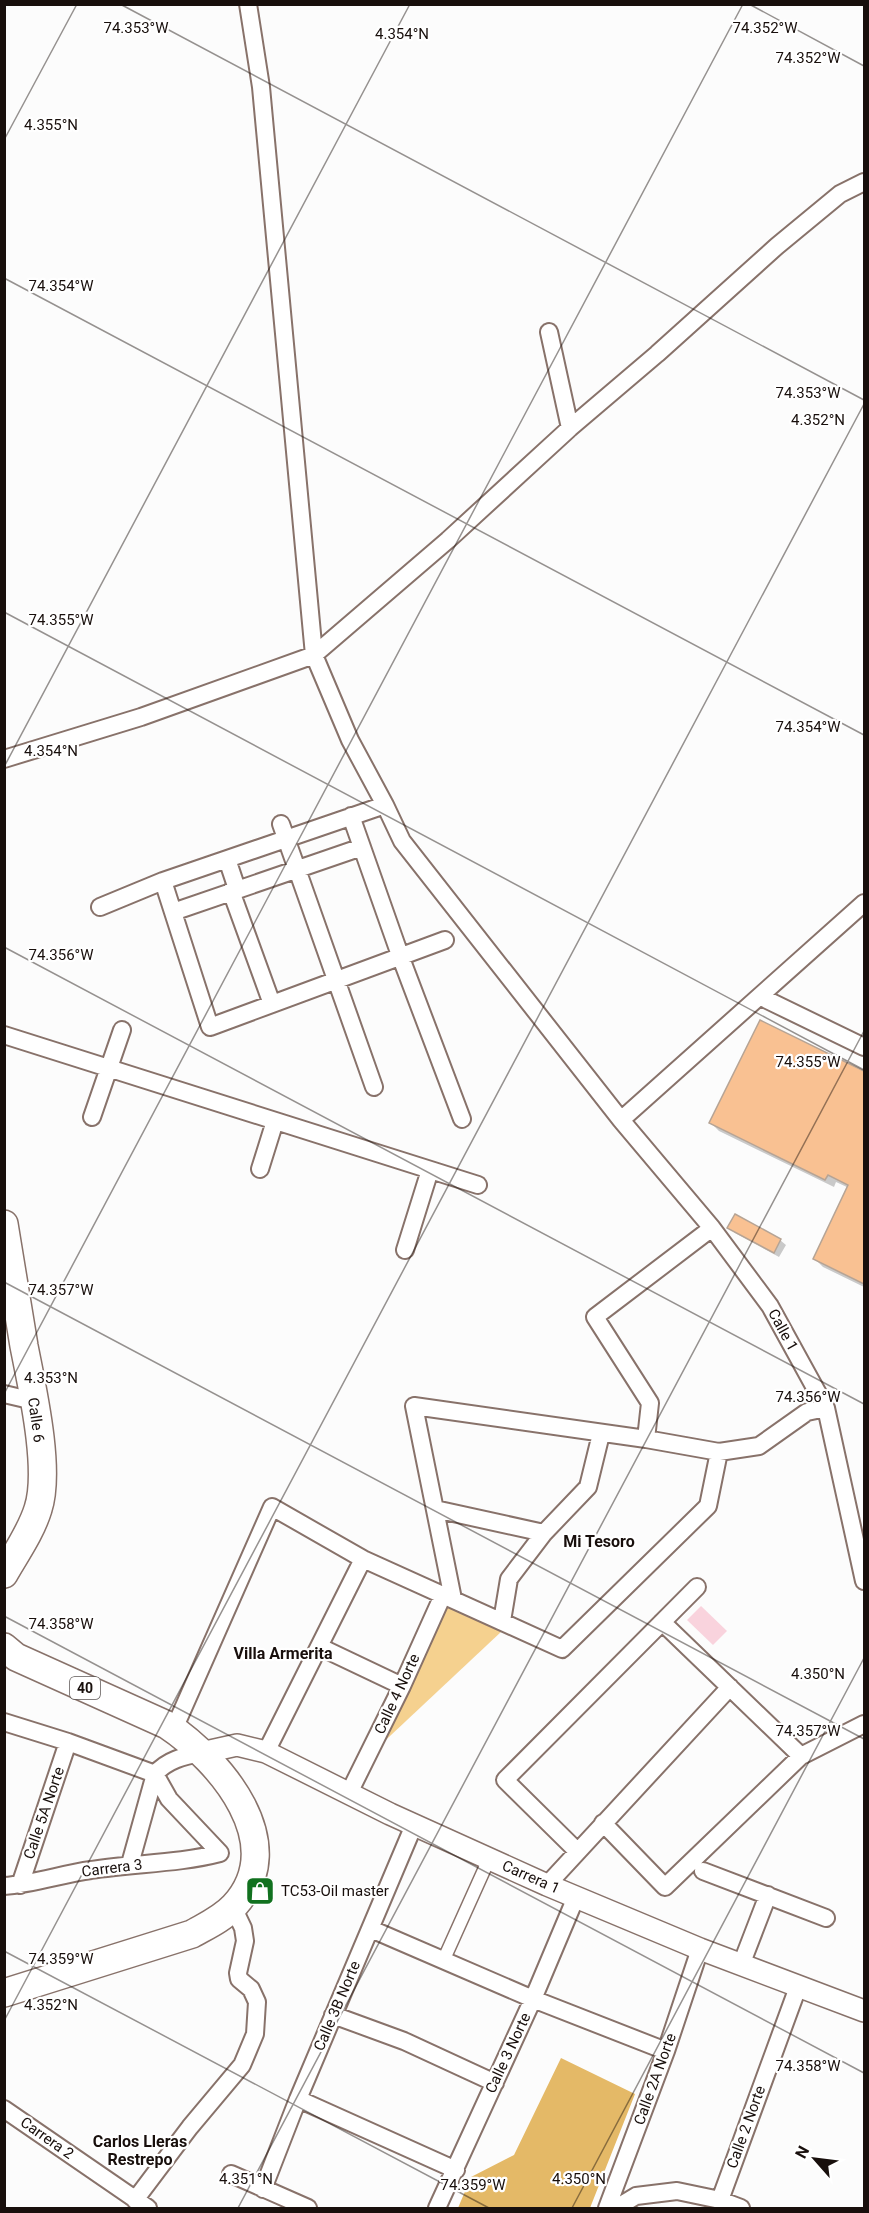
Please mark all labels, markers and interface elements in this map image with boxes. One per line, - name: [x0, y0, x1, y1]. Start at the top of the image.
- text: 74.353°W: [103, 19, 169, 37]
- text: 74.352°W: [732, 19, 798, 37]
- text: 4.354°N: [375, 25, 429, 43]
- text: 74.352°W: [775, 49, 841, 67]
- text: 4.355°N: [24, 116, 78, 134]
- text: 74.354°W: [28, 277, 94, 295]
- text: 74.353°W: [775, 384, 841, 402]
- text: 4.352°N: [791, 411, 845, 429]
- text: 74.355°W: [28, 611, 94, 629]
- text: 74.354°W: [775, 718, 841, 736]
- text: 4.354°N: [24, 742, 78, 760]
- text: 74.356°W: [28, 946, 94, 964]
- text: 74.355°W: [775, 1053, 841, 1071]
- text: 74.357°W: [28, 1281, 94, 1299]
- street label: Calle 1: [764, 1306, 802, 1354]
- text: 4.353°N: [24, 1369, 78, 1387]
- text: 74.356°W: [775, 1388, 841, 1406]
- street label: Calle 6: [24, 1396, 48, 1444]
- district label: Mi Tesoro: [563, 1532, 635, 1551]
- text: 74.358°W: [28, 1615, 94, 1633]
- district label: Villa Armerita: [234, 1644, 333, 1663]
- street label: Calle 4 Norte: [371, 1651, 423, 1737]
- text: 4.350°N: [791, 1665, 845, 1683]
- road number: 40: [70, 1677, 100, 1699]
- text: 74.357°W: [775, 1722, 841, 1740]
- street label: Calle 5A Norte: [20, 1764, 68, 1862]
- street label: Carrera 3: [81, 1855, 143, 1881]
- street label: Carrera 1: [499, 1856, 563, 1898]
- shop icon: TC53-Oil master: [244, 1875, 276, 1907]
- place label: TC53-Oil master: [281, 1882, 389, 1900]
- text: 74.359°W: [28, 1950, 94, 1968]
- street label: Calle 3B Norte: [310, 1958, 364, 2054]
- text: 4.352°N: [24, 1996, 78, 2014]
- street label: Calle 3 Norte: [482, 2010, 534, 2096]
- street label: Calle 2A Norte: [630, 2031, 680, 2127]
- text: 74.358°W: [775, 2057, 841, 2075]
- street label: Calle 2 Norte: [723, 2083, 769, 2171]
- street label: Carrera 2: [17, 2113, 77, 2163]
- north arrow: [785, 2129, 845, 2189]
- district label: Carlos Lleras Restrepo: [93, 2132, 187, 2169]
- text: N: [791, 2143, 813, 2162]
- text: 4.351°N: [219, 2170, 273, 2188]
- text: 4.350°N: [552, 2170, 606, 2188]
- text: 74.359°W: [440, 2176, 506, 2194]

